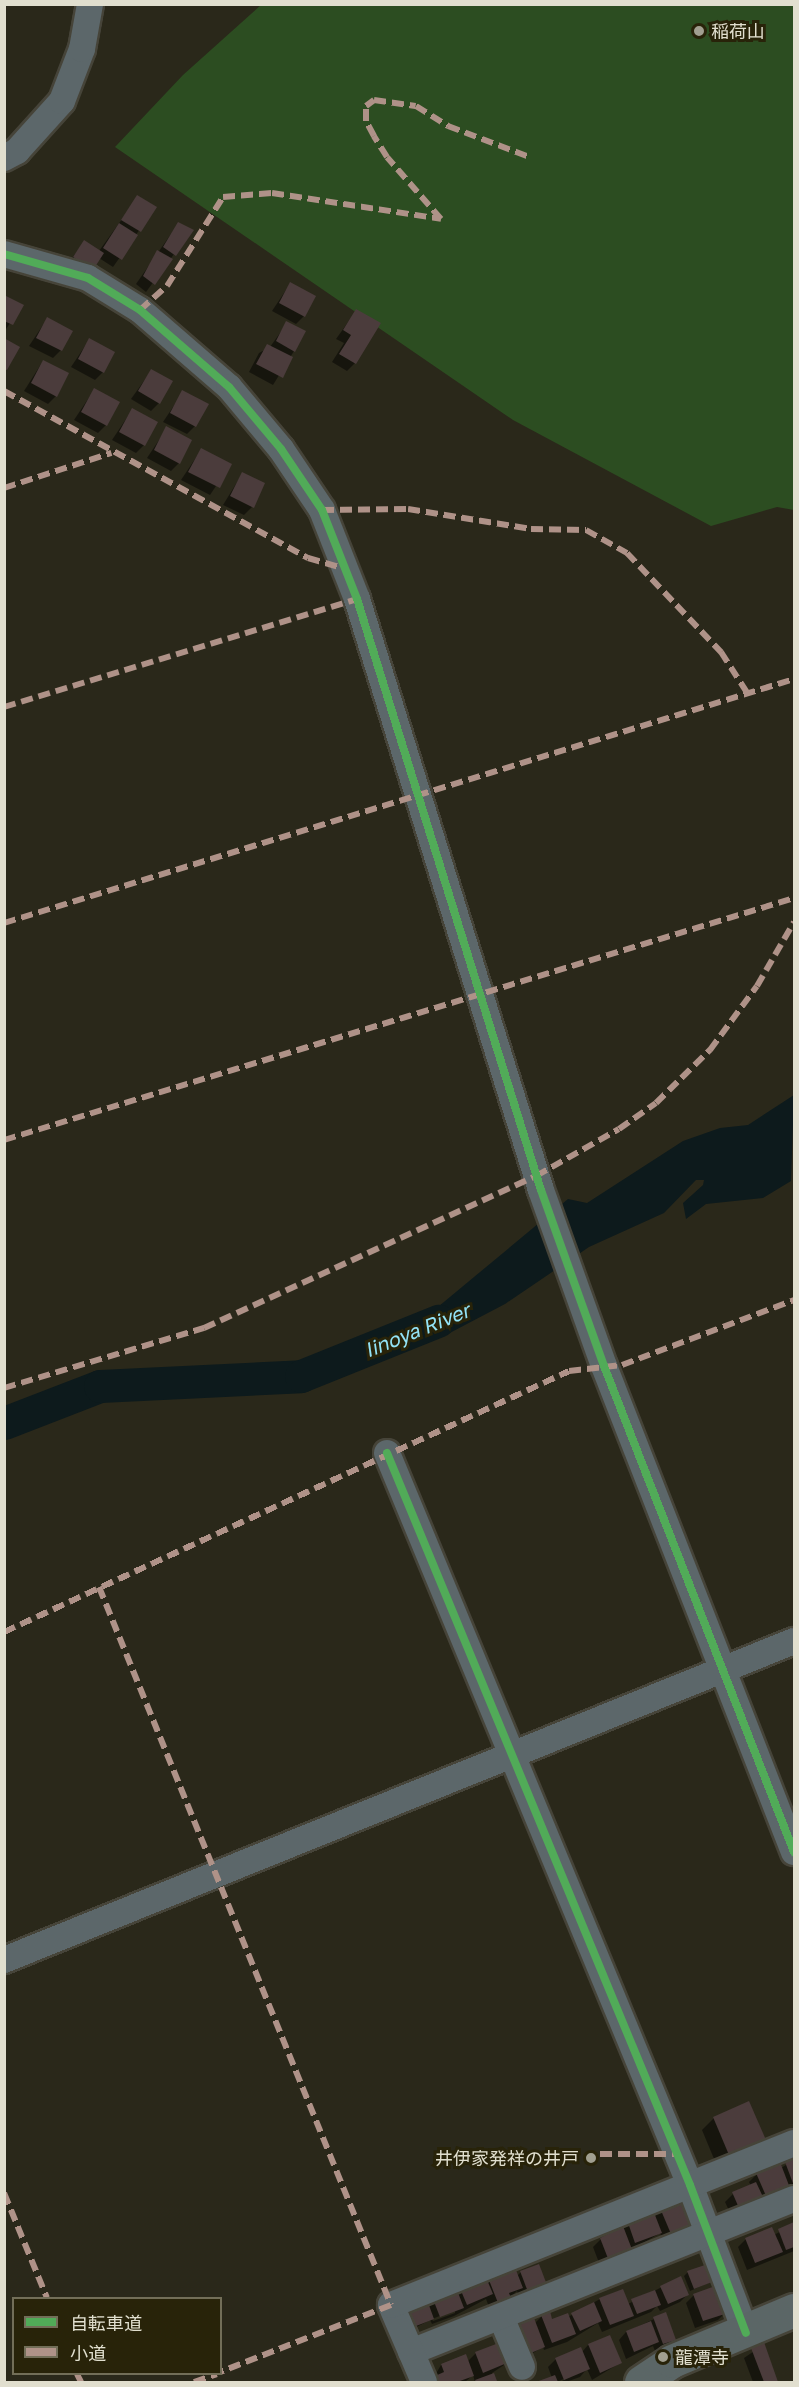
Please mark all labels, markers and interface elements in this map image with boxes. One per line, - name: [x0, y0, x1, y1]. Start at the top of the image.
- place label: 稲荷山: [711, 20, 765, 42]
- marker: 稲荷山: [692, 24, 706, 38]
- water label: Iinoya River: [361, 1298, 473, 1362]
- place label: 井伊家発祥の井戸: [435, 2147, 579, 2169]
- marker: 井伊家発祥の井戸: [584, 2151, 598, 2165]
- legend: [12, 2297, 222, 2375]
- text: 自転車道: [70, 2312, 142, 2334]
- text: 小道: [70, 2342, 106, 2364]
- place label: 龍潭寺: [675, 2346, 729, 2368]
- marker: 龍潭寺: [656, 2350, 670, 2364]

